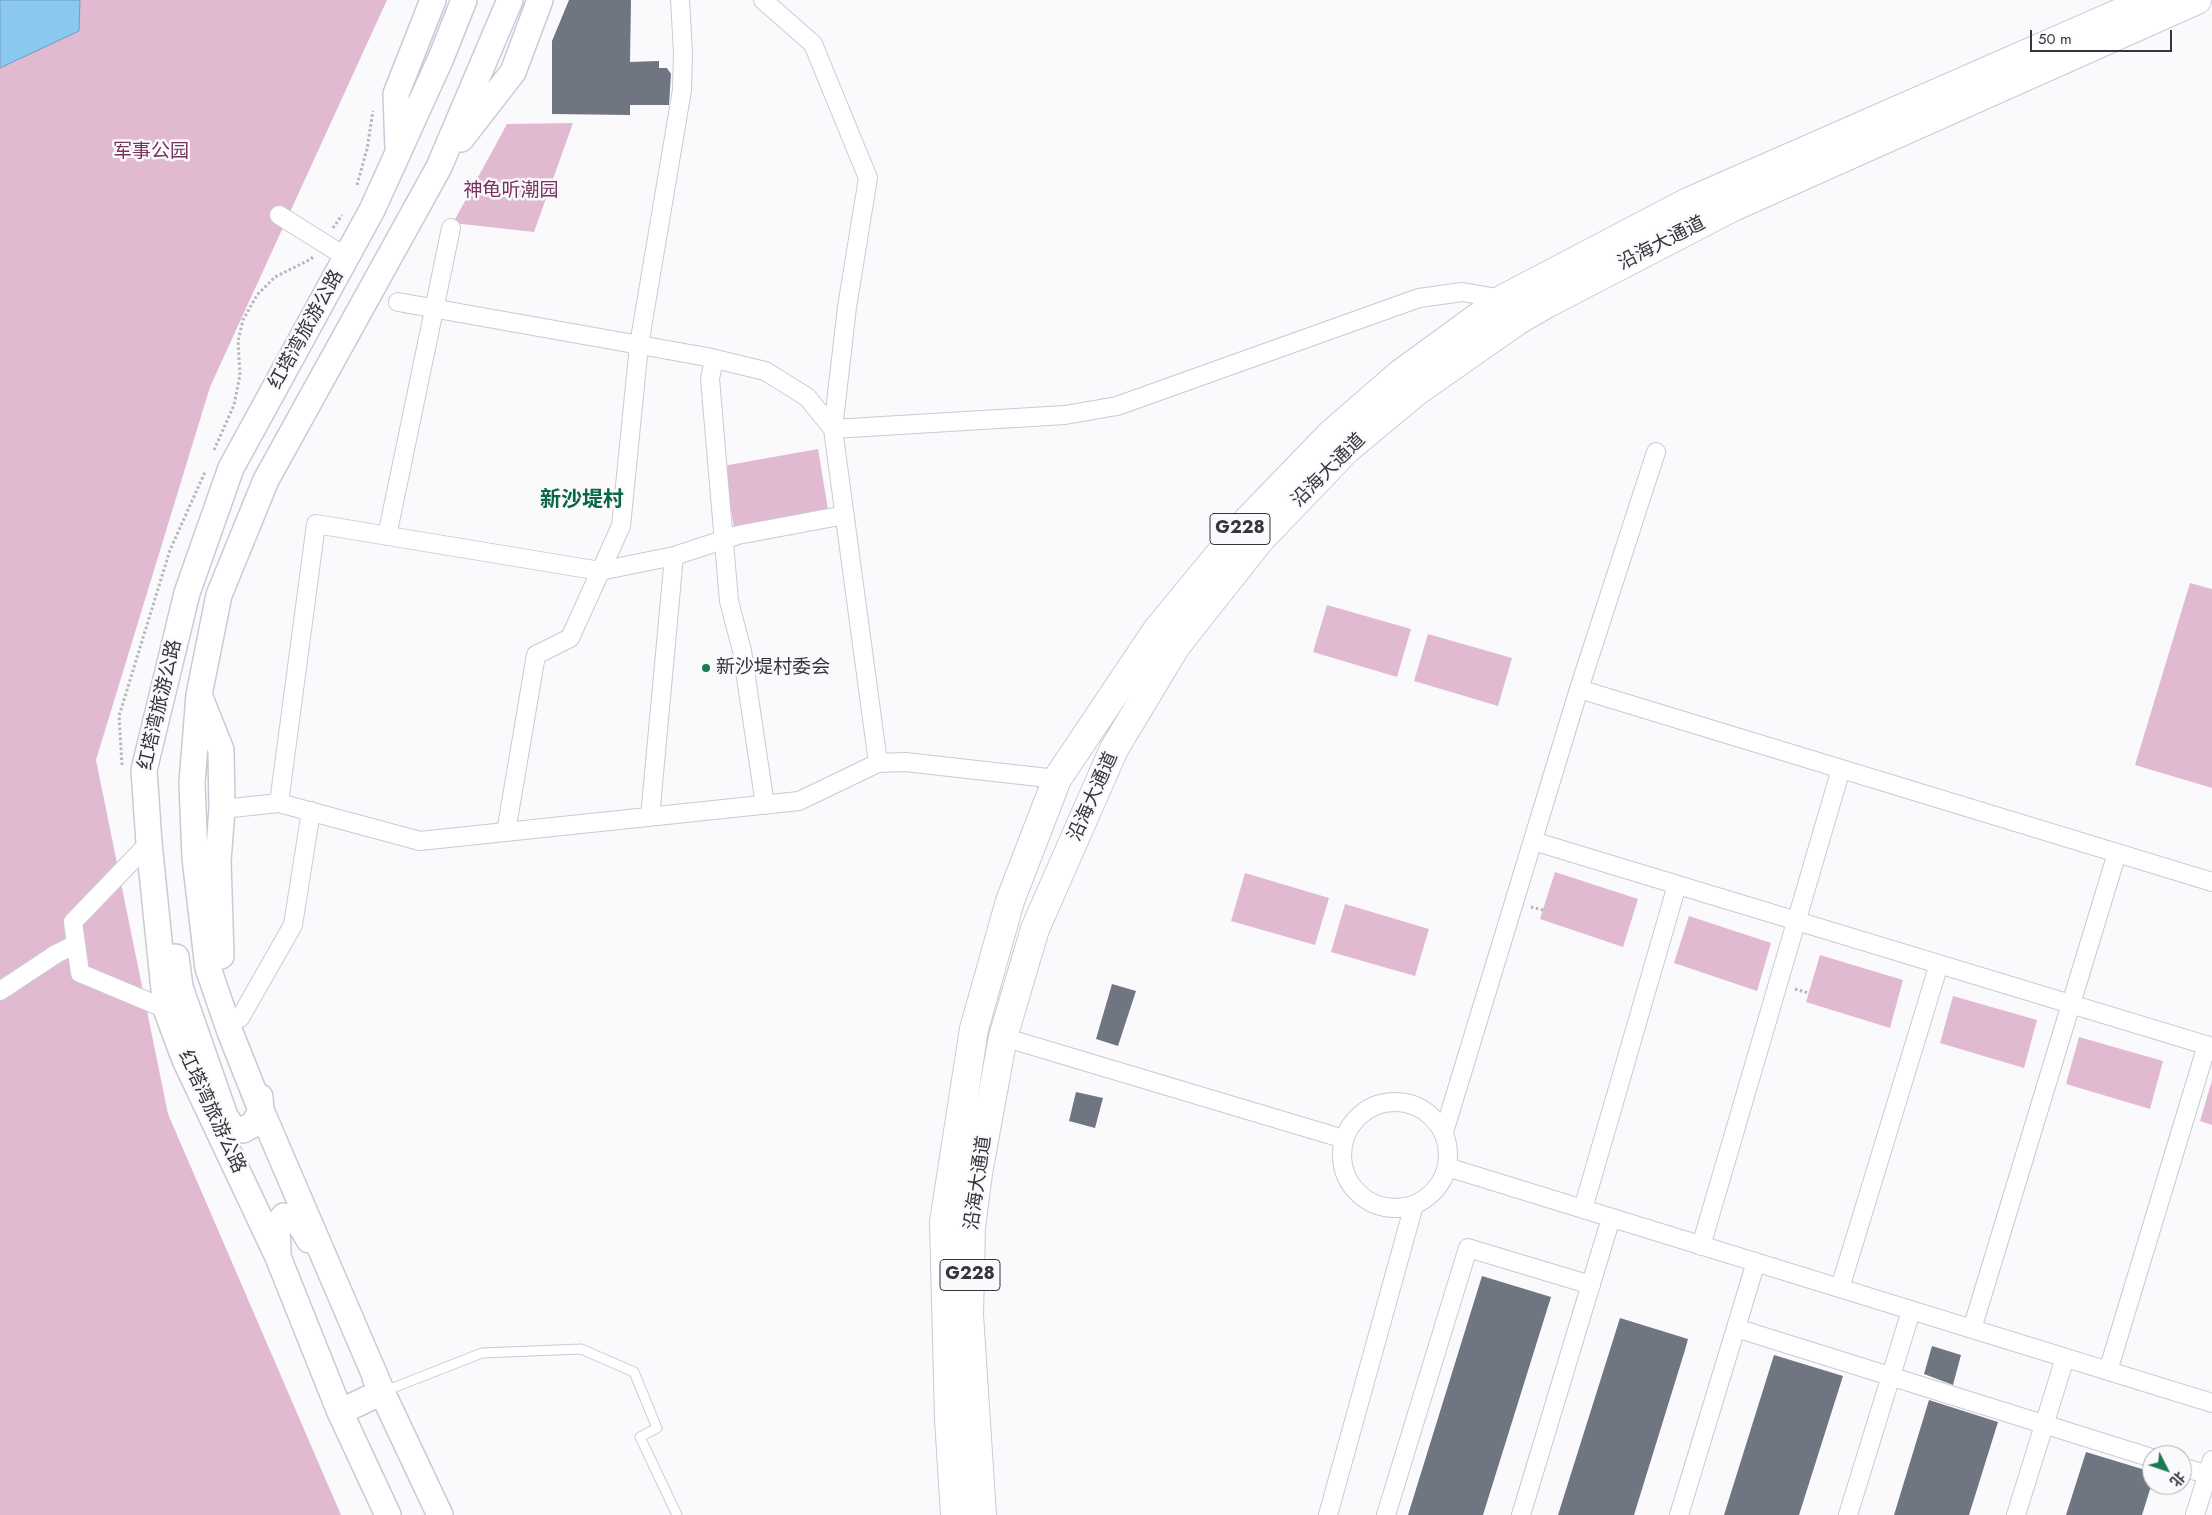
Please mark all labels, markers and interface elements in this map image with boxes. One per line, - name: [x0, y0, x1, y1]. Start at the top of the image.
- scale bar: [2032, 20, 2174, 52]
- text: 50 m: [2038, 28, 2072, 50]
- park label: 军事公园: [113, 141, 189, 163]
- park label: 神龟听潮园: [464, 180, 558, 202]
- street label: 沿海大通道: [1615, 212, 1709, 276]
- street label: 红塔湾旅游公路: [265, 266, 349, 394]
- street label: 沿海大通道: [1287, 429, 1371, 513]
- district label: 新沙堤村: [540, 488, 624, 514]
- road number: G228: [1210, 514, 1270, 544]
- street label: 红塔湾旅游公路: [135, 638, 187, 772]
- place label: 新沙堤村委会: [716, 657, 830, 679]
- marker: 新沙堤村委会: [700, 662, 712, 674]
- street label: 沿海大通道: [1064, 749, 1124, 845]
- street label: 红塔湾旅游公路: [173, 1047, 249, 1177]
- street label: 沿海大通道: [961, 1134, 997, 1232]
- road number: G228: [940, 1260, 1000, 1290]
- north arrow: [2142, 1445, 2192, 1495]
- text: 北: [2165, 1467, 2190, 1491]

